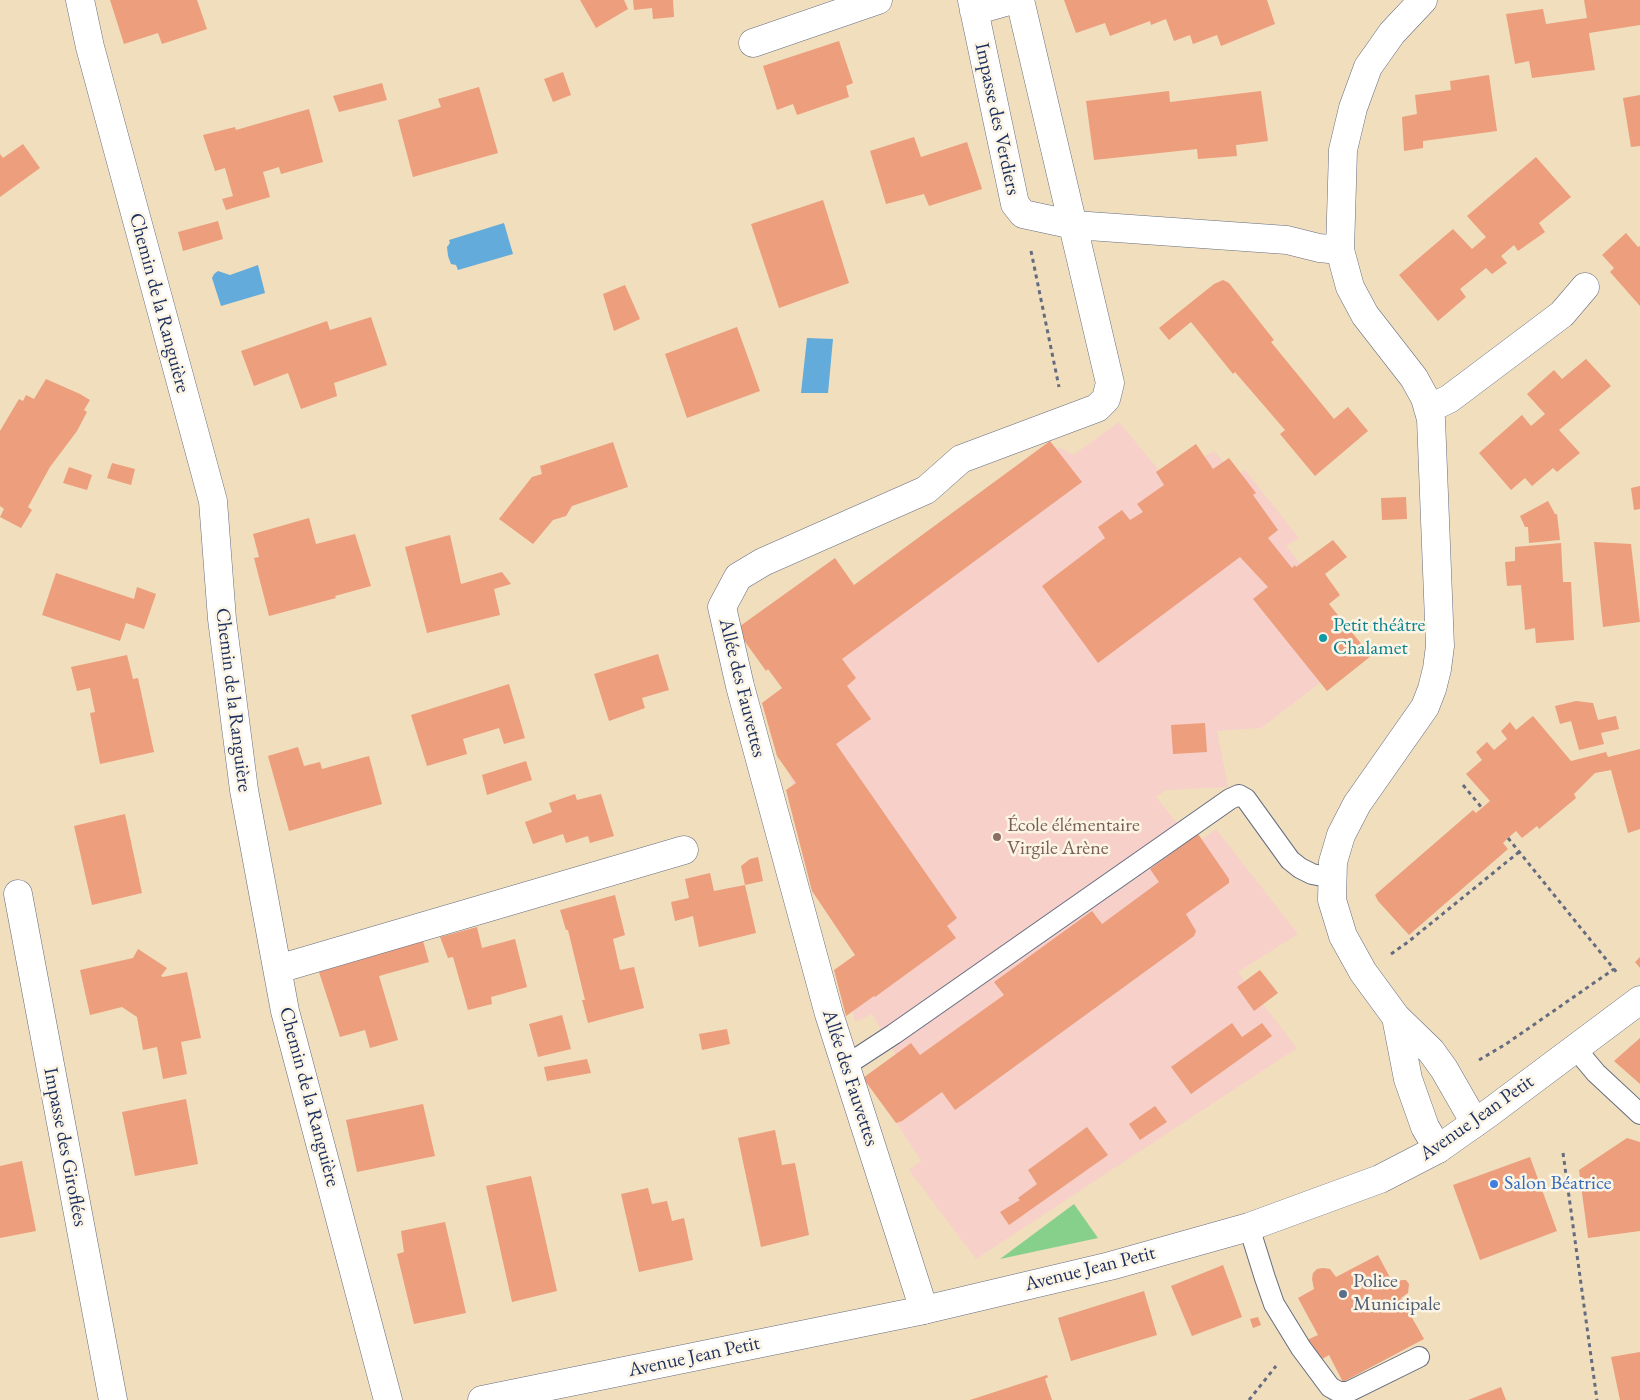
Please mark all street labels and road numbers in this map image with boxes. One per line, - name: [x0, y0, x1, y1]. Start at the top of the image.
- street label: Impasse des Verdiers: [969, 41, 1025, 197]
- street label: Chemin de la Ranguière: [123, 210, 195, 396]
- street label: Chemin de la Ranguière: [210, 607, 256, 793]
- street label: Allée des Fauvettes: [713, 616, 771, 760]
- street label: Chemin de la Ranguière: [273, 1004, 345, 1190]
- street label: Allée des Fauvettes: [817, 1007, 883, 1149]
- street label: Impasse des Giroflées: [38, 1065, 92, 1229]
- street label: Avenue Jean Petit: [1415, 1070, 1539, 1166]
- street label: Avenue Jean Petit: [1022, 1241, 1158, 1297]
- street label: Avenue Jean Petit: [626, 1331, 762, 1383]

